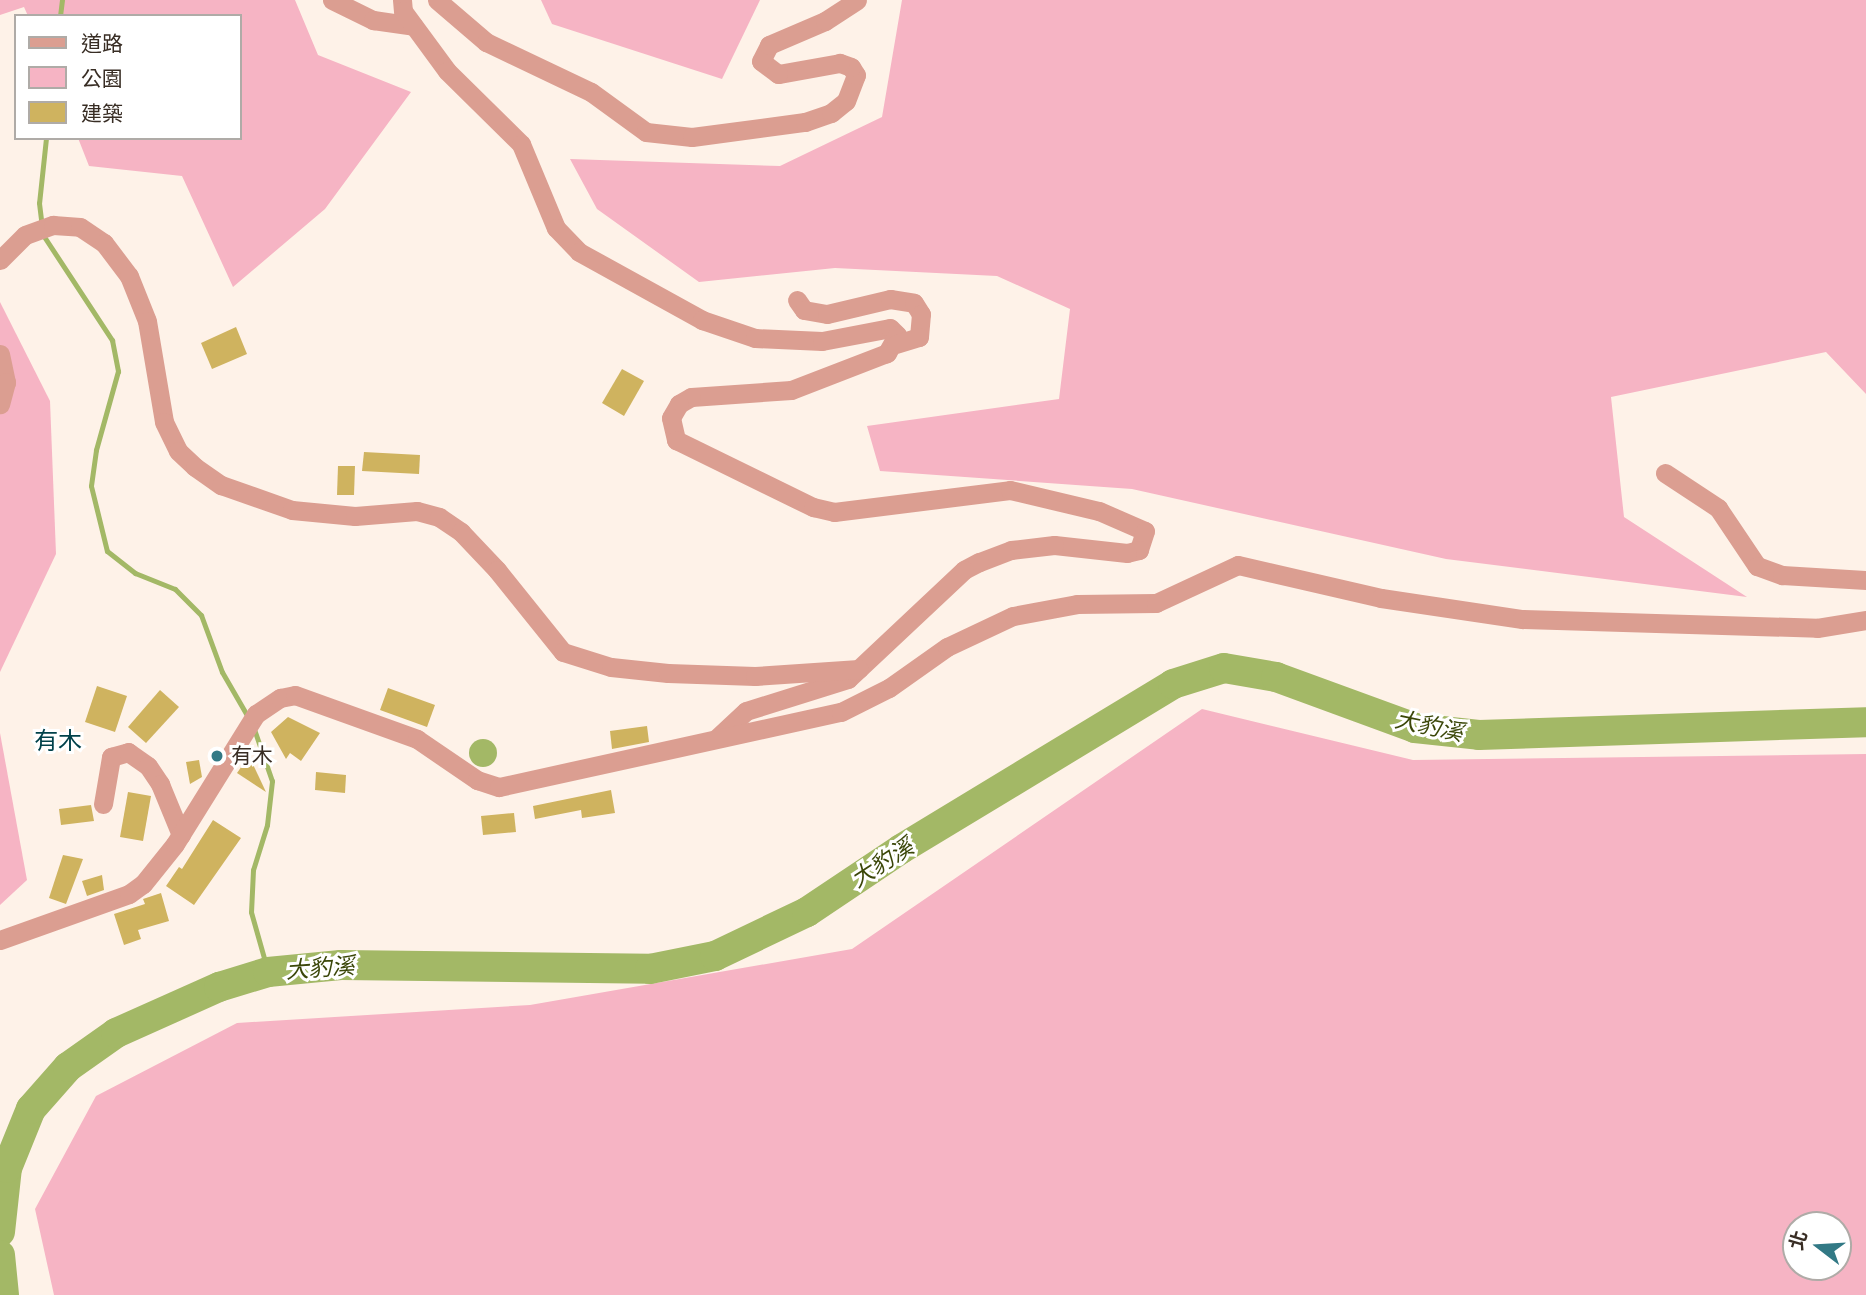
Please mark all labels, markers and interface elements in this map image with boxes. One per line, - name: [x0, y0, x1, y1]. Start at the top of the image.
- legend: [14, 14, 242, 140]
- text: 道路: [81, 30, 123, 58]
- text: 公園: [81, 65, 123, 93]
- text: 建築: [81, 100, 123, 128]
- water label: 大豹溪: [1392, 705, 1466, 747]
- district label: 有木: [34, 727, 82, 755]
- place label: 有木: [231, 743, 273, 769]
- marker: 有木: [209, 748, 225, 764]
- water label: 大豹溪: [846, 833, 918, 893]
- water label: 大豹溪: [285, 952, 355, 984]
- north arrow: [1782, 1211, 1852, 1281]
- text: 北: [1784, 1228, 1813, 1253]

